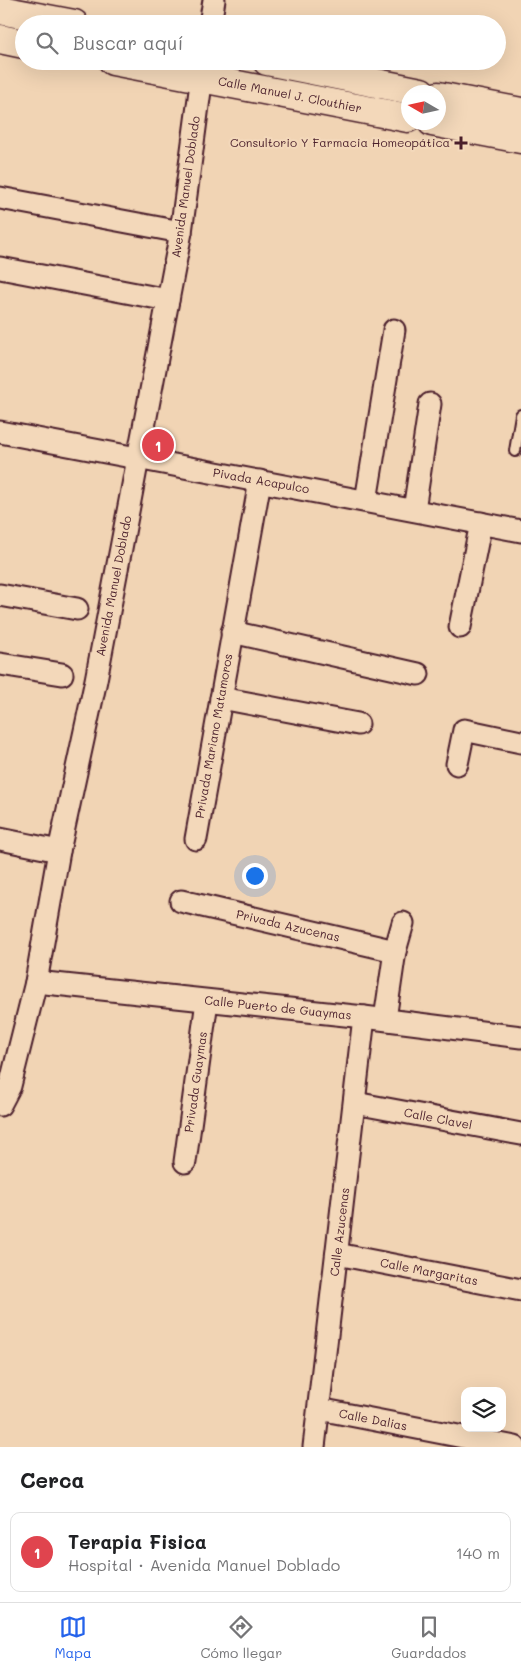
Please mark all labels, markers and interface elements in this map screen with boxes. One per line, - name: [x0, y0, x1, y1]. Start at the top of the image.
- search box: [15, 15, 506, 70]
- icon: search: [33, 29, 61, 57]
- text: Buscar aquí: [73, 30, 183, 55]
- street label: Calle Manuel J. Clouthier: [217, 72, 364, 116]
- north arrow: [401, 85, 446, 130]
- street label: Avenida Manuel Doblado: [167, 115, 203, 259]
- place label: Consultorio Y Farmacia Homeopática: [230, 134, 450, 150]
- marker: Consultorio Y Farmacia Homeopática: [454, 136, 468, 150]
- pin: 1: [142, 426, 174, 464]
- street label: Pivada Acapulco: [212, 464, 311, 496]
- street label: Avenida Manuel Doblado: [92, 514, 135, 657]
- street label: Privada Mariano Matamoros: [191, 652, 235, 819]
- your location: [242, 863, 268, 889]
- street label: Privada Azucenas: [235, 905, 342, 945]
- street label: Calle Puerto de Guaymas: [204, 991, 353, 1023]
- street label: Privada Guaymas: [180, 1030, 210, 1133]
- street label: Calle Clavel: [403, 1104, 474, 1132]
- street label: Calle Azucenas: [326, 1186, 352, 1277]
- street label: Calle Margaritas: [379, 1254, 480, 1288]
- map controls: [461, 1387, 506, 1432]
- button: layers: [461, 1387, 506, 1432]
- street label: Calle Dalias: [338, 1405, 409, 1433]
- text: Cerca: [20, 1466, 85, 1493]
- text: Terapia Fisica: [68, 1529, 207, 1554]
- text: 1: [33, 1542, 41, 1563]
- text: 140 m: [456, 1542, 500, 1563]
- text: Hospital · Avenida Manuel Doblado: [68, 1554, 340, 1575]
- tab: Mapa: [54, 1613, 92, 1662]
- tab: Cómo llegar: [201, 1613, 282, 1662]
- tab: Guardados: [391, 1613, 467, 1662]

